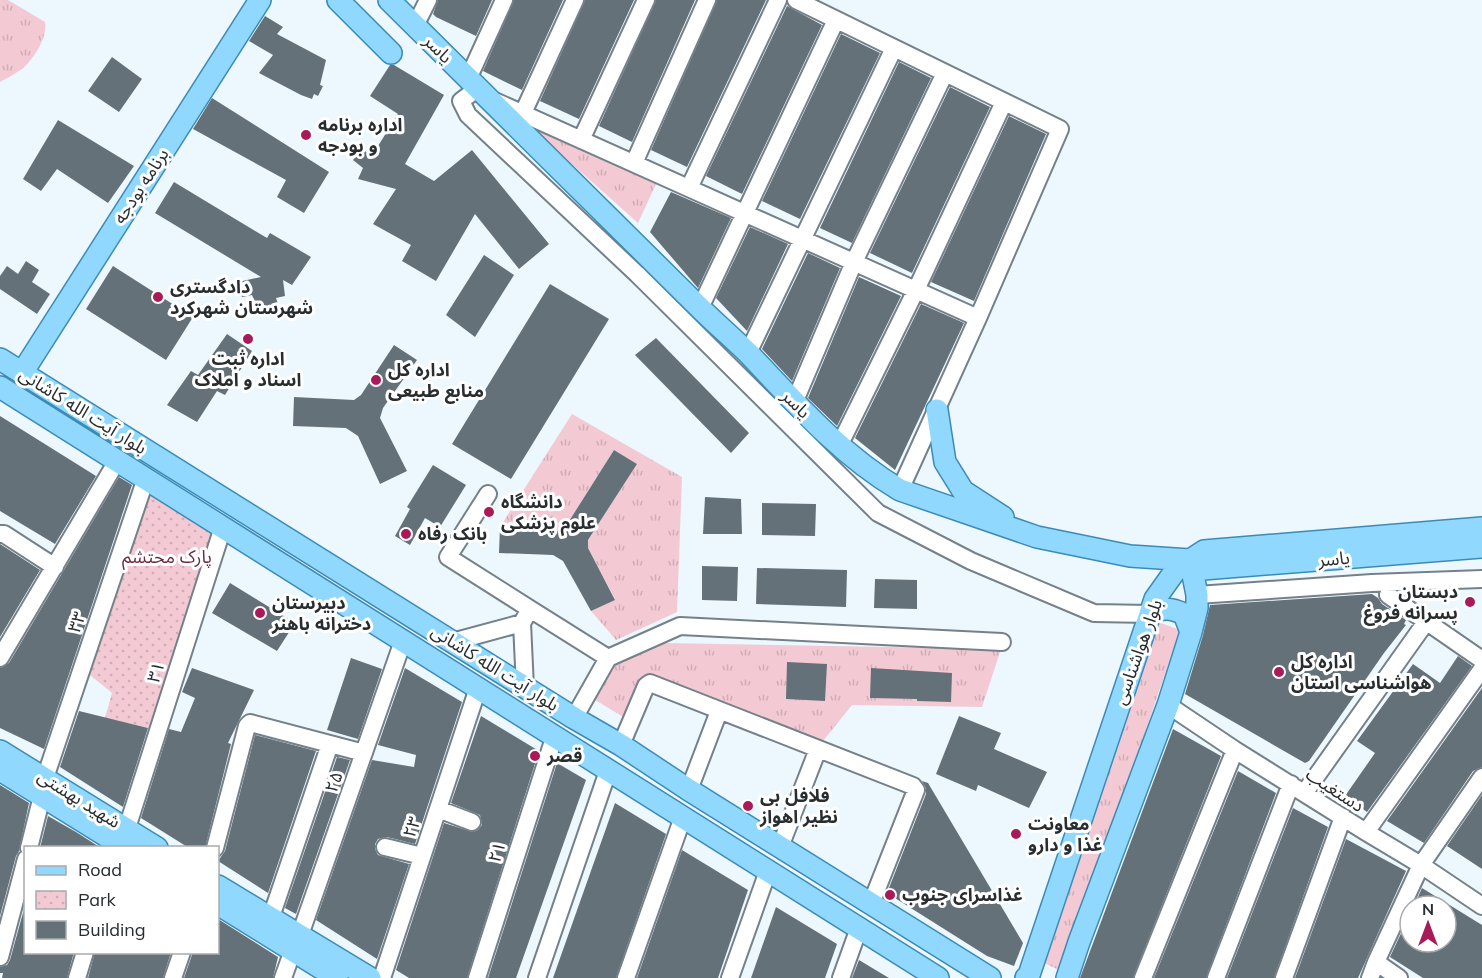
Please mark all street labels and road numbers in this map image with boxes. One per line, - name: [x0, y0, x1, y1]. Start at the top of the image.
- street label: یاسر: [418, 29, 458, 68]
- street label: برنامه بودجه: [108, 144, 174, 228]
- street label: بلوار آیت الله کاشانی: [15, 362, 151, 459]
- street label: یاسر: [776, 384, 816, 423]
- street label: یاسر: [1316, 546, 1351, 571]
- street label: بلوار هواشناسی: [1108, 596, 1167, 708]
- street label: ۳۳: [62, 608, 91, 635]
- street label: بلوار آیت الله کاشانی: [427, 619, 563, 716]
- street label: ۳۱: [141, 658, 170, 685]
- street label: دستغیب: [1302, 762, 1369, 817]
- street label: شهید بهشتی: [34, 764, 125, 833]
- street label: ۲۵: [319, 768, 348, 795]
- street label: ۲۳: [397, 813, 426, 840]
- street label: ۲۱: [482, 838, 511, 865]

